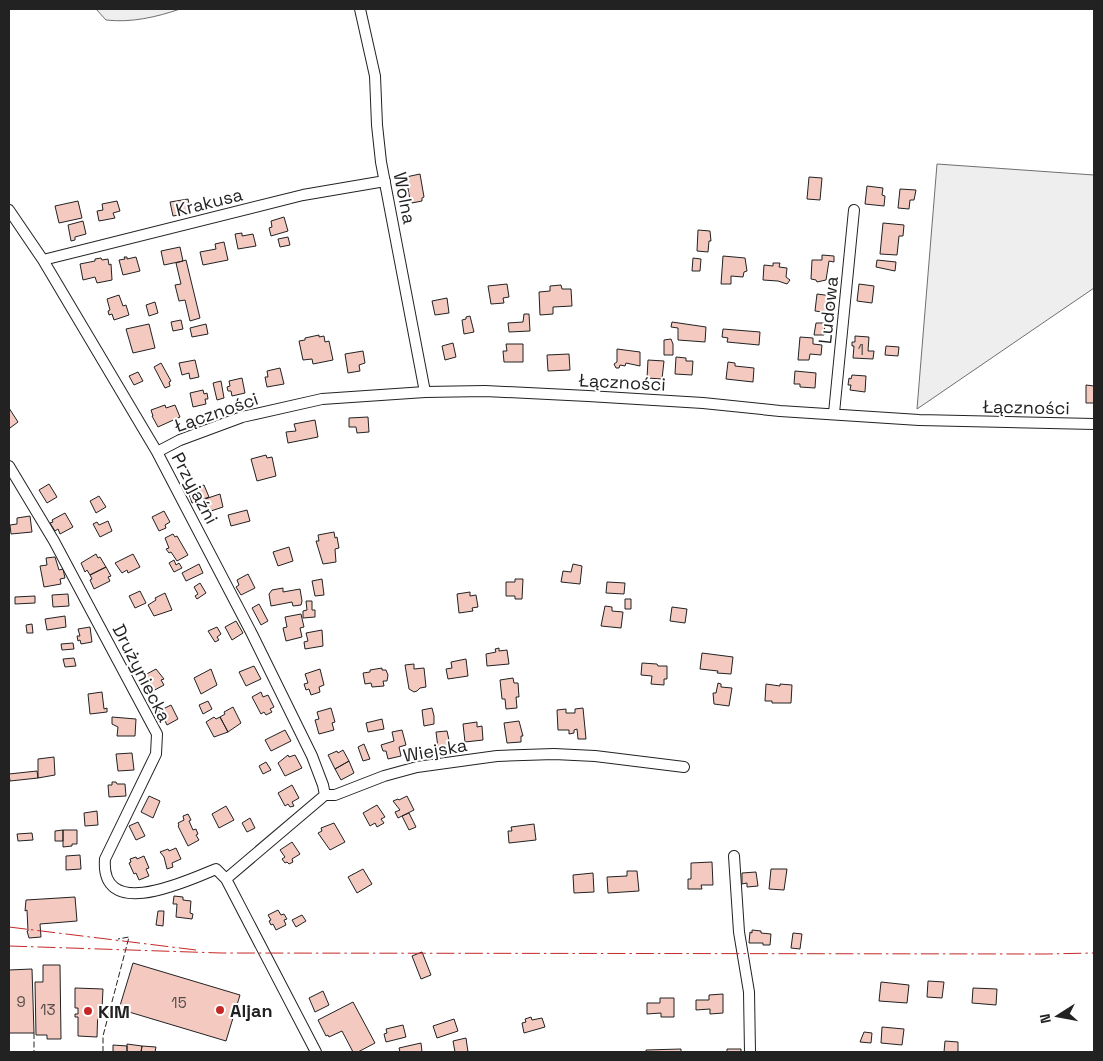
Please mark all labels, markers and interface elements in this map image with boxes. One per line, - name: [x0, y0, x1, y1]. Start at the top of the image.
- street label: Wolna: [389, 170, 421, 226]
- street label: Krakusa: [173, 183, 245, 221]
- street label: Ludowa: [813, 275, 843, 345]
- house number: 1: [858, 340, 864, 359]
- street label: Łączności: [578, 368, 666, 396]
- street label: Łączności: [171, 387, 261, 437]
- street label: Łączności: [982, 395, 1070, 419]
- street label: Przyjaźni: [167, 448, 223, 528]
- street label: Drużyniecka: [108, 620, 176, 726]
- street label: Wiejska: [401, 733, 469, 767]
- north arrow: [1033, 991, 1083, 1041]
- house number: 9: [16, 992, 26, 1011]
- house number: 15: [171, 993, 187, 1012]
- place label: Aljan: [230, 999, 273, 1022]
- house number: 13: [40, 1000, 56, 1019]
- place label: KIM: [98, 1000, 130, 1023]
- marker: Aljan: [214, 1004, 226, 1016]
- marker: KIM: [82, 1005, 94, 1017]
- text: N: [1036, 1012, 1055, 1025]

